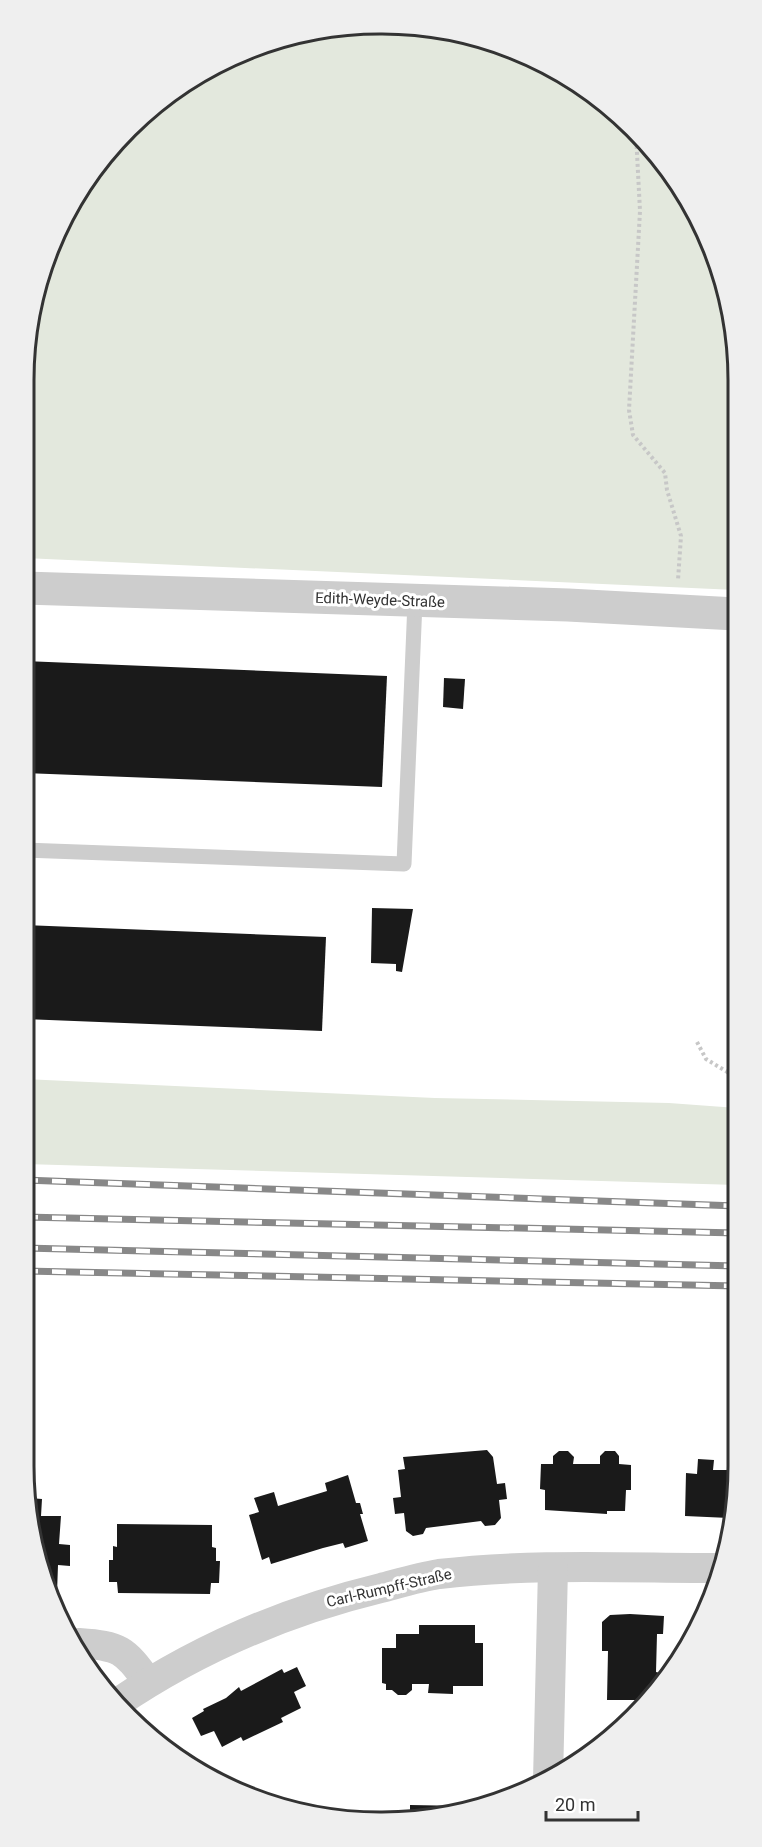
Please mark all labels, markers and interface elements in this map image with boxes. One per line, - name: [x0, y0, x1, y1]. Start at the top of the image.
- street label: Edith-Weyde-Straße: [315, 589, 445, 611]
- street label: Carl-Rumpff-Straße: [325, 1565, 453, 1611]
- scale bar: [546, 1784, 638, 1822]
- text: 20 m: [555, 1794, 595, 1815]

